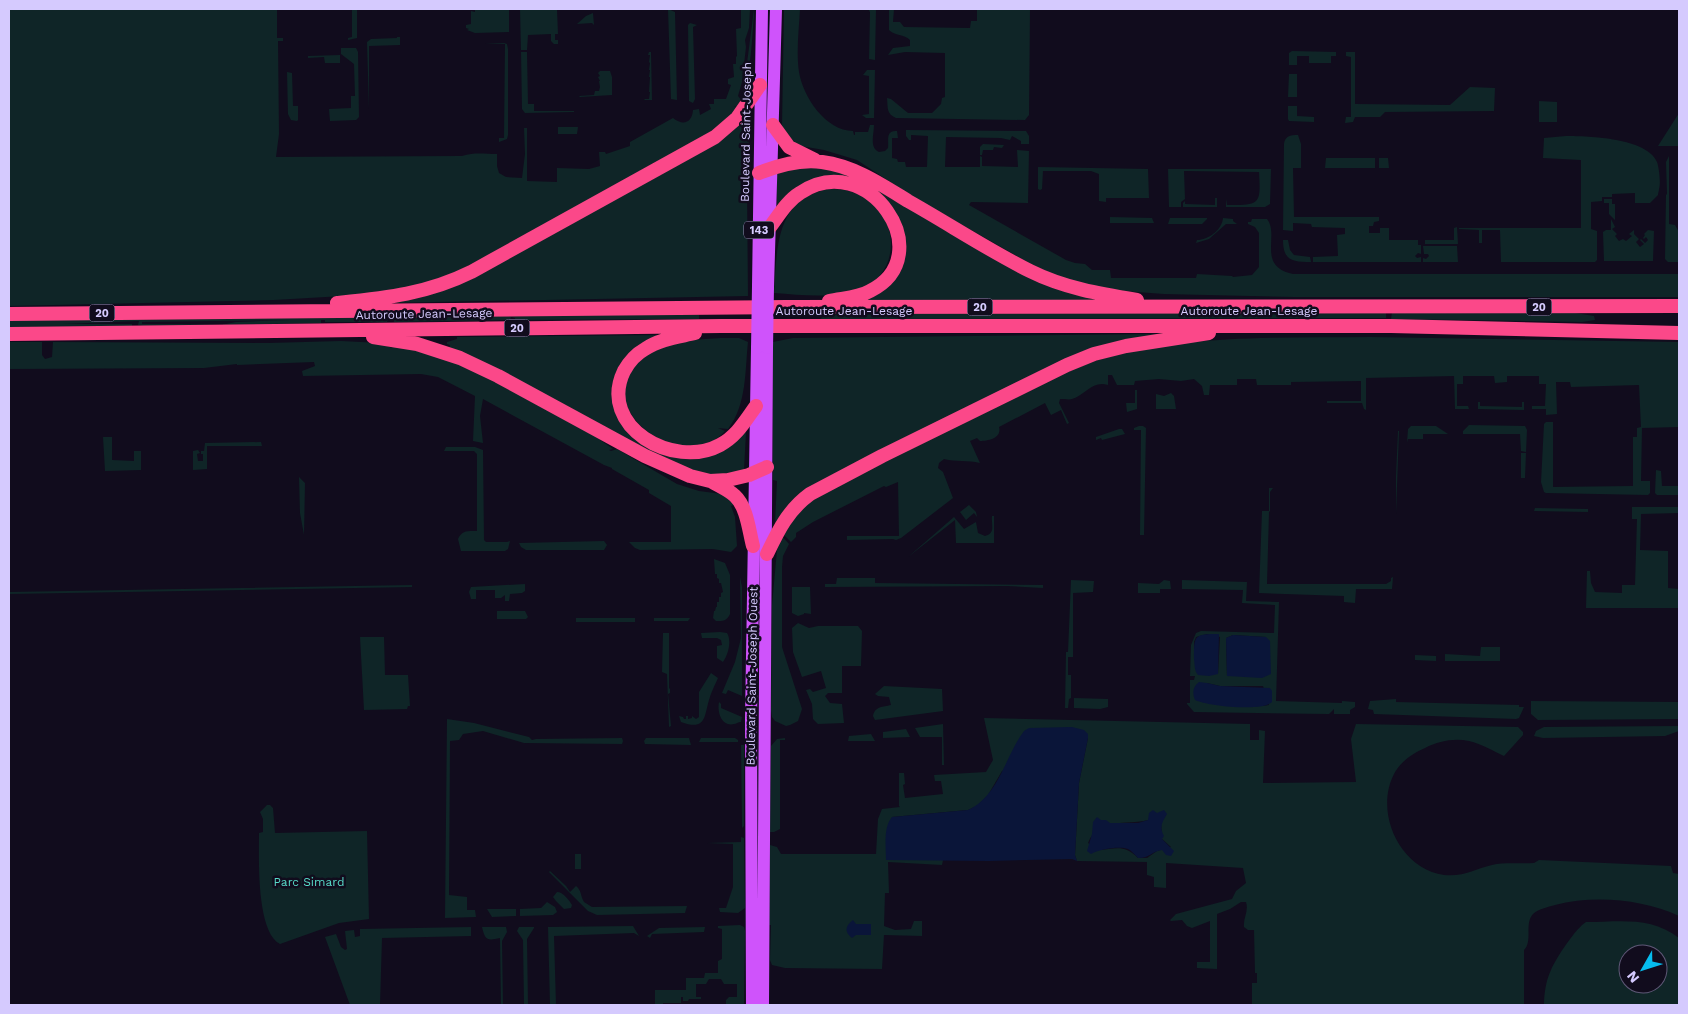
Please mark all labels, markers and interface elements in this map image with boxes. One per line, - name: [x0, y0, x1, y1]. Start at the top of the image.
- street label: Boulevard Saint-Joseph: [738, 62, 754, 202]
- road number: 143: [744, 222, 774, 238]
- road number: 20: [968, 298, 992, 316]
- road number: 20: [1526, 298, 1552, 316]
- road number: 20: [90, 304, 114, 322]
- street label: Autoroute Jean-Lesage: [776, 304, 912, 318]
- street label: Autoroute Jean-Lesage: [1181, 304, 1317, 318]
- street label: Autoroute Jean-Lesage: [355, 306, 493, 322]
- road number: 20: [504, 319, 530, 336]
- street label: Boulevard Saint-Joseph Ouest: [743, 586, 761, 766]
- park label: Parc Simard: [274, 875, 344, 889]
- north arrow: [1618, 944, 1668, 994]
- text: N: [1623, 968, 1642, 986]

